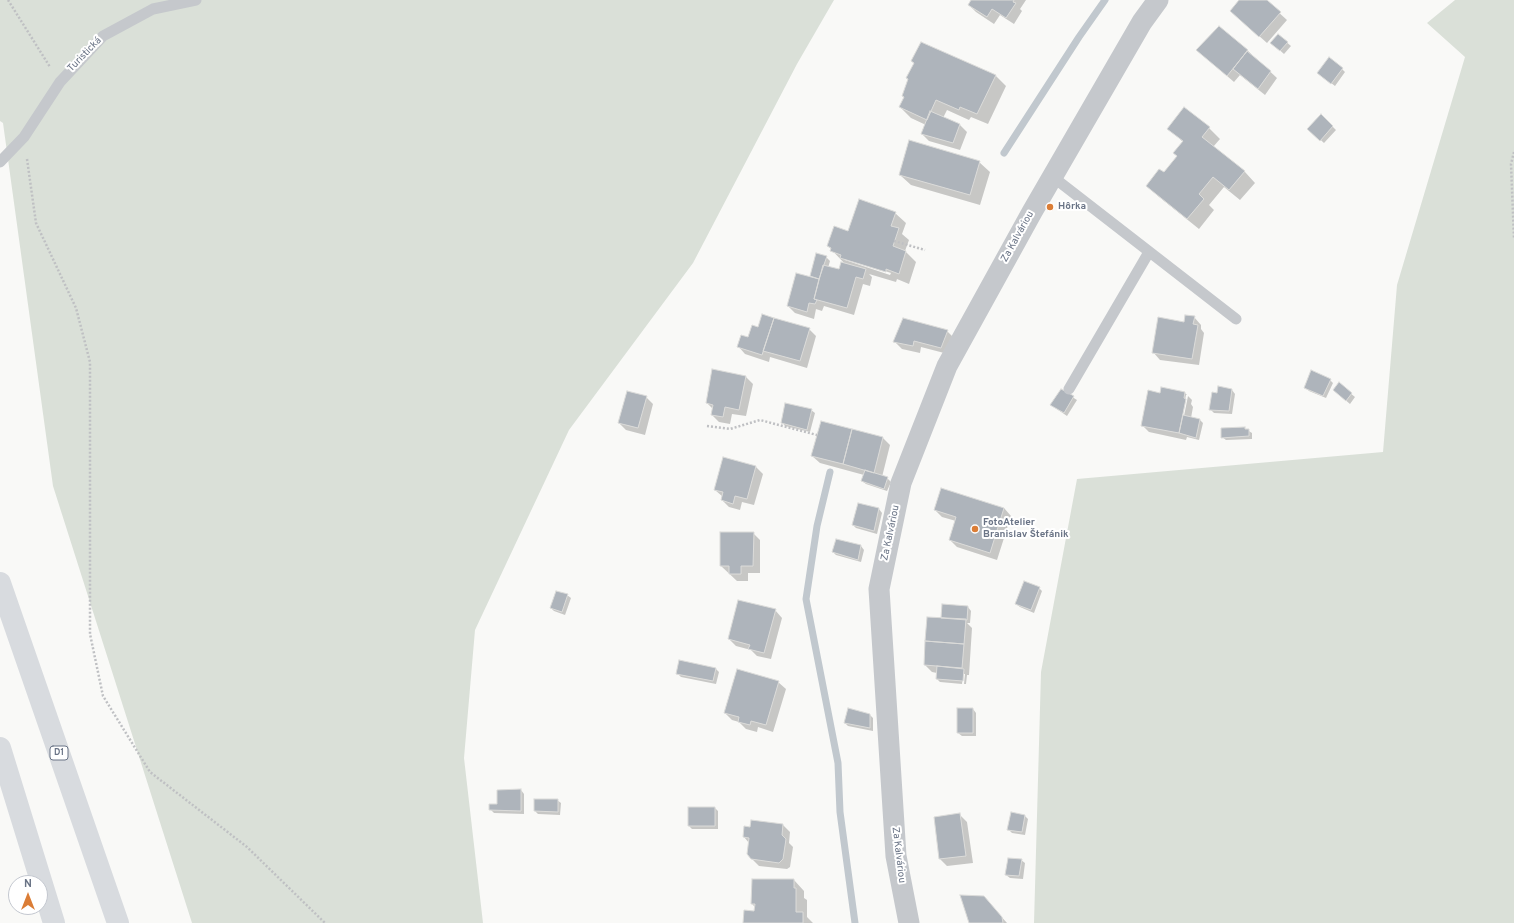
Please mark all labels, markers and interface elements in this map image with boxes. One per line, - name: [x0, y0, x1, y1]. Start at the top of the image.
- street label: Turistická: [65, 35, 105, 75]
- place label: Hôrka: [1058, 201, 1086, 213]
- marker: Hôrka: [1045, 202, 1055, 212]
- street label: Za Kalváriou: [999, 209, 1037, 265]
- street label: Za Kalváriou: [879, 504, 903, 562]
- place label: FotoAtelier Branislav Štefánik: [983, 517, 1069, 540]
- marker: FotoAtelier Branislav Štefánik: [970, 524, 980, 534]
- road number: D1: [50, 746, 68, 760]
- street label: Za Kalváriou: [889, 826, 907, 884]
- north arrow: [8, 875, 48, 915]
- text: N: [24, 877, 32, 891]

